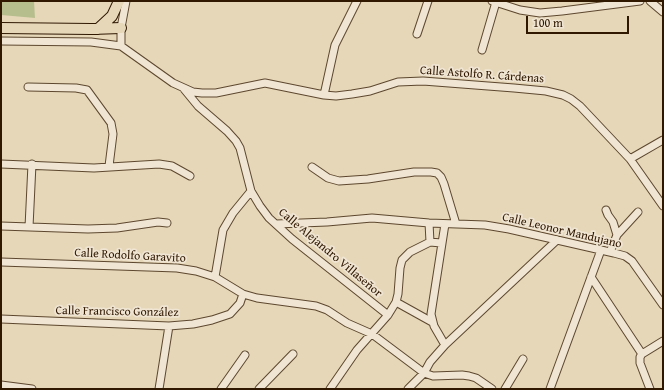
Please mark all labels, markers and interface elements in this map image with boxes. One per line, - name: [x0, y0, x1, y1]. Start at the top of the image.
- scale bar: [528, 8, 631, 34]
- text: 100 m: [533, 14, 563, 31]
- street label: Calle Astolfo R. Cárdenas: [420, 63, 544, 87]
- street label: Calle Alejandro Villaseñor: [275, 205, 385, 301]
- street label: Calle Leonor Mandujano: [501, 210, 623, 252]
- street label: Calle Rodolfo Garavito: [74, 246, 186, 266]
- street label: Calle Francisco González: [55, 304, 179, 320]

